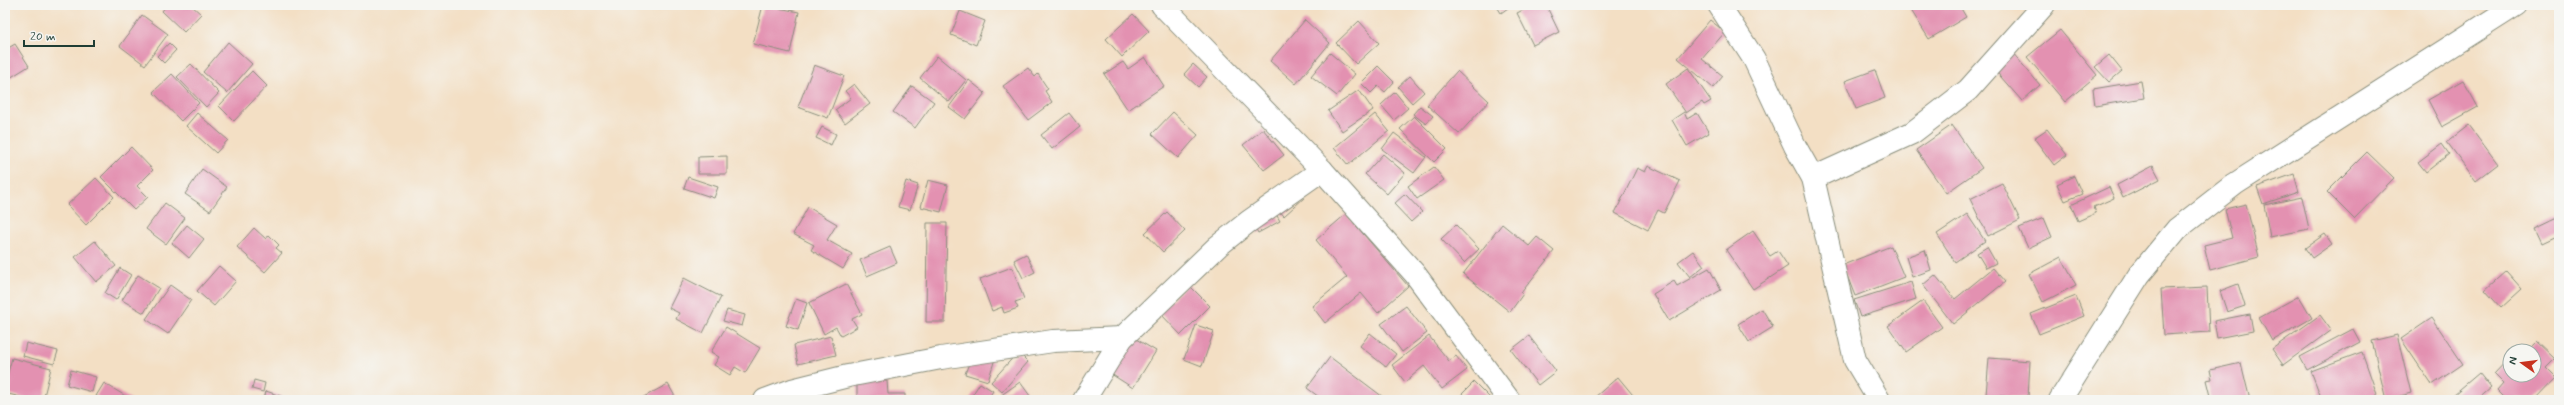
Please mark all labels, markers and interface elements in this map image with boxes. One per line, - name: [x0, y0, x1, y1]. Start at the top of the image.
- scale bar: [24, 22, 94, 48]
- text: 20 m: [30, 29, 56, 45]
- north arrow: [2502, 343, 2542, 383]
- text: N: [2506, 356, 2521, 366]

